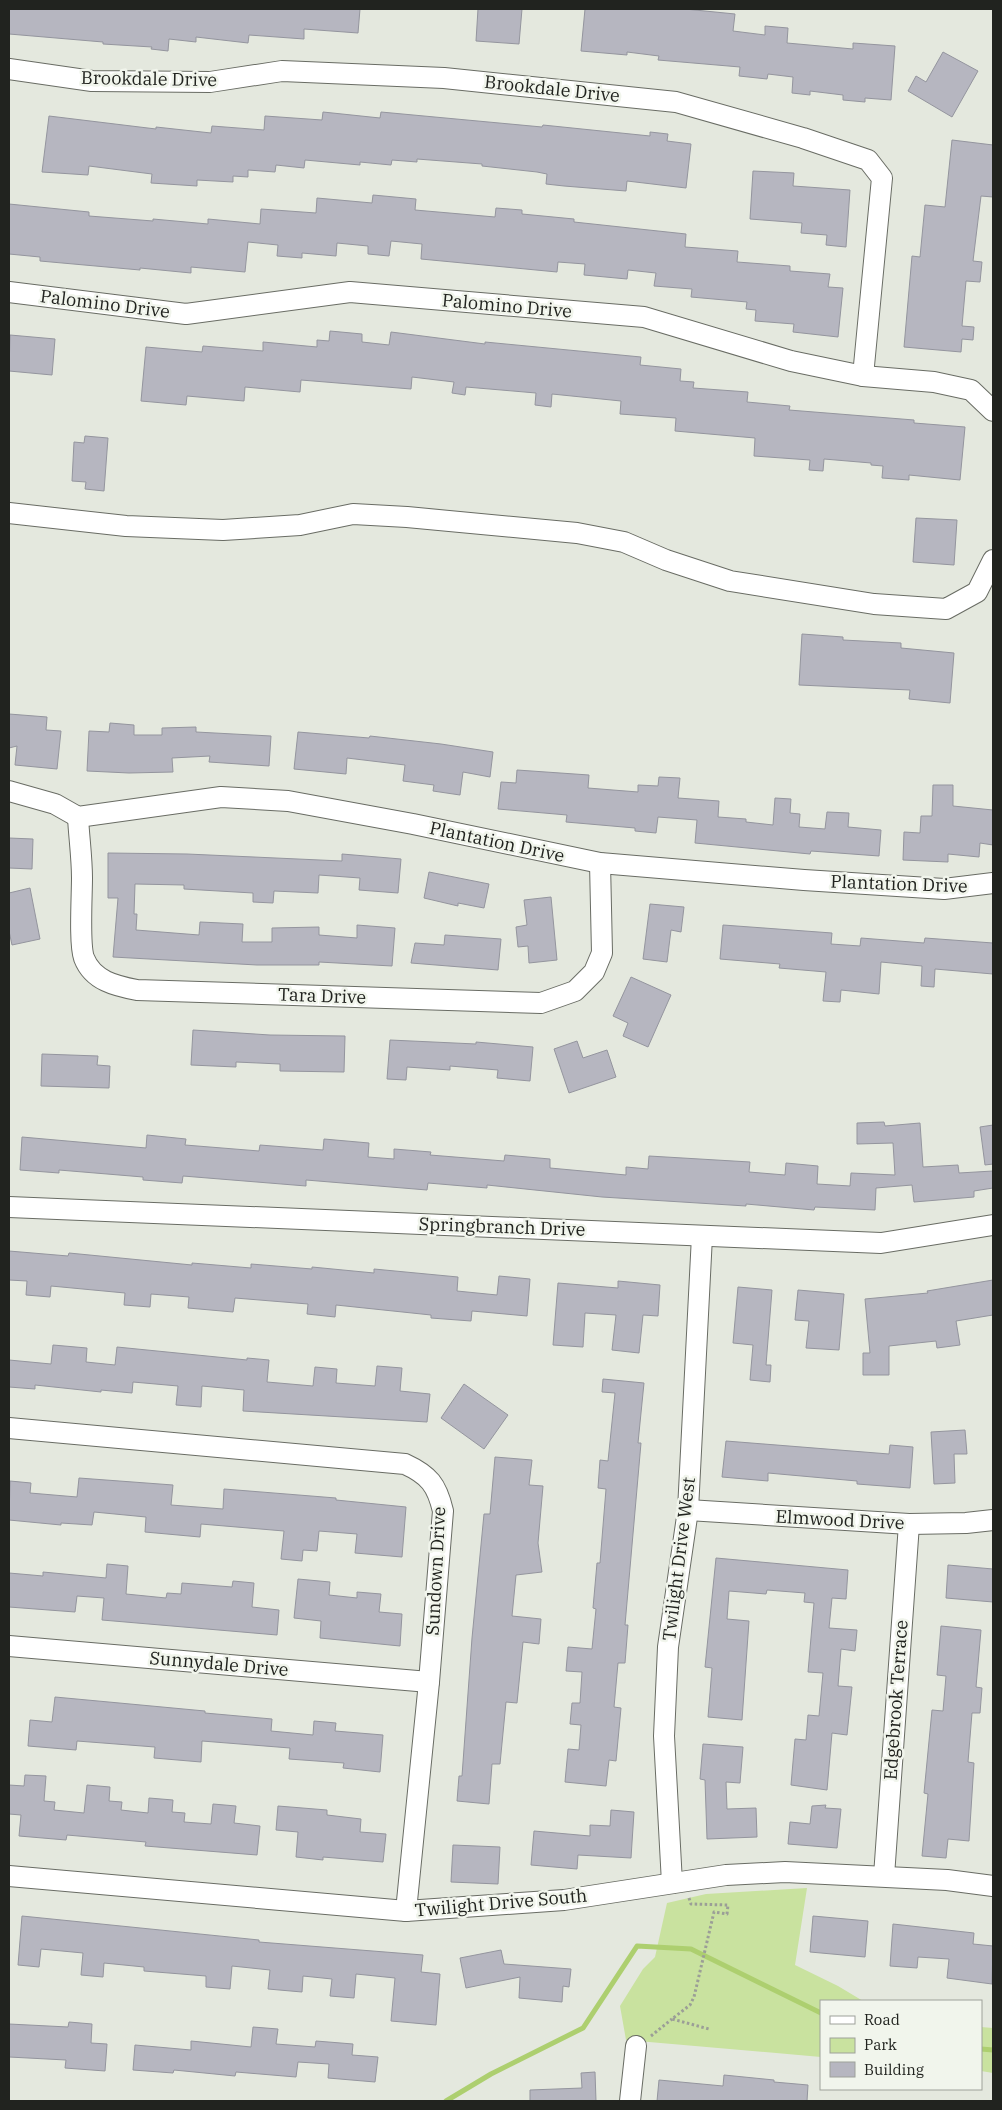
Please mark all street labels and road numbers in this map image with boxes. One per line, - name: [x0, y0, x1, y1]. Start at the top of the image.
- street label: Brookdale Drive: [81, 66, 217, 91]
- street label: Brookdale Drive: [483, 70, 621, 107]
- street label: Palomino Drive: [39, 284, 171, 323]
- street label: Palomino Drive: [441, 288, 573, 323]
- street label: Plantation Drive: [428, 816, 567, 867]
- street label: Plantation Drive: [830, 870, 968, 897]
- street label: Tara Drive: [278, 982, 367, 1009]
- street label: Springbranch Drive: [418, 1212, 586, 1241]
- street label: Twilight Drive West: [657, 1476, 700, 1642]
- street label: Elmwood Drive: [775, 1505, 905, 1534]
- street label: Sundown Drive: [421, 1506, 450, 1636]
- street label: Edgebrook Terrace: [878, 1619, 913, 1781]
- street label: Sunnydale Drive: [149, 1646, 289, 1681]
- street label: Twilight Drive South: [414, 1884, 588, 1922]

